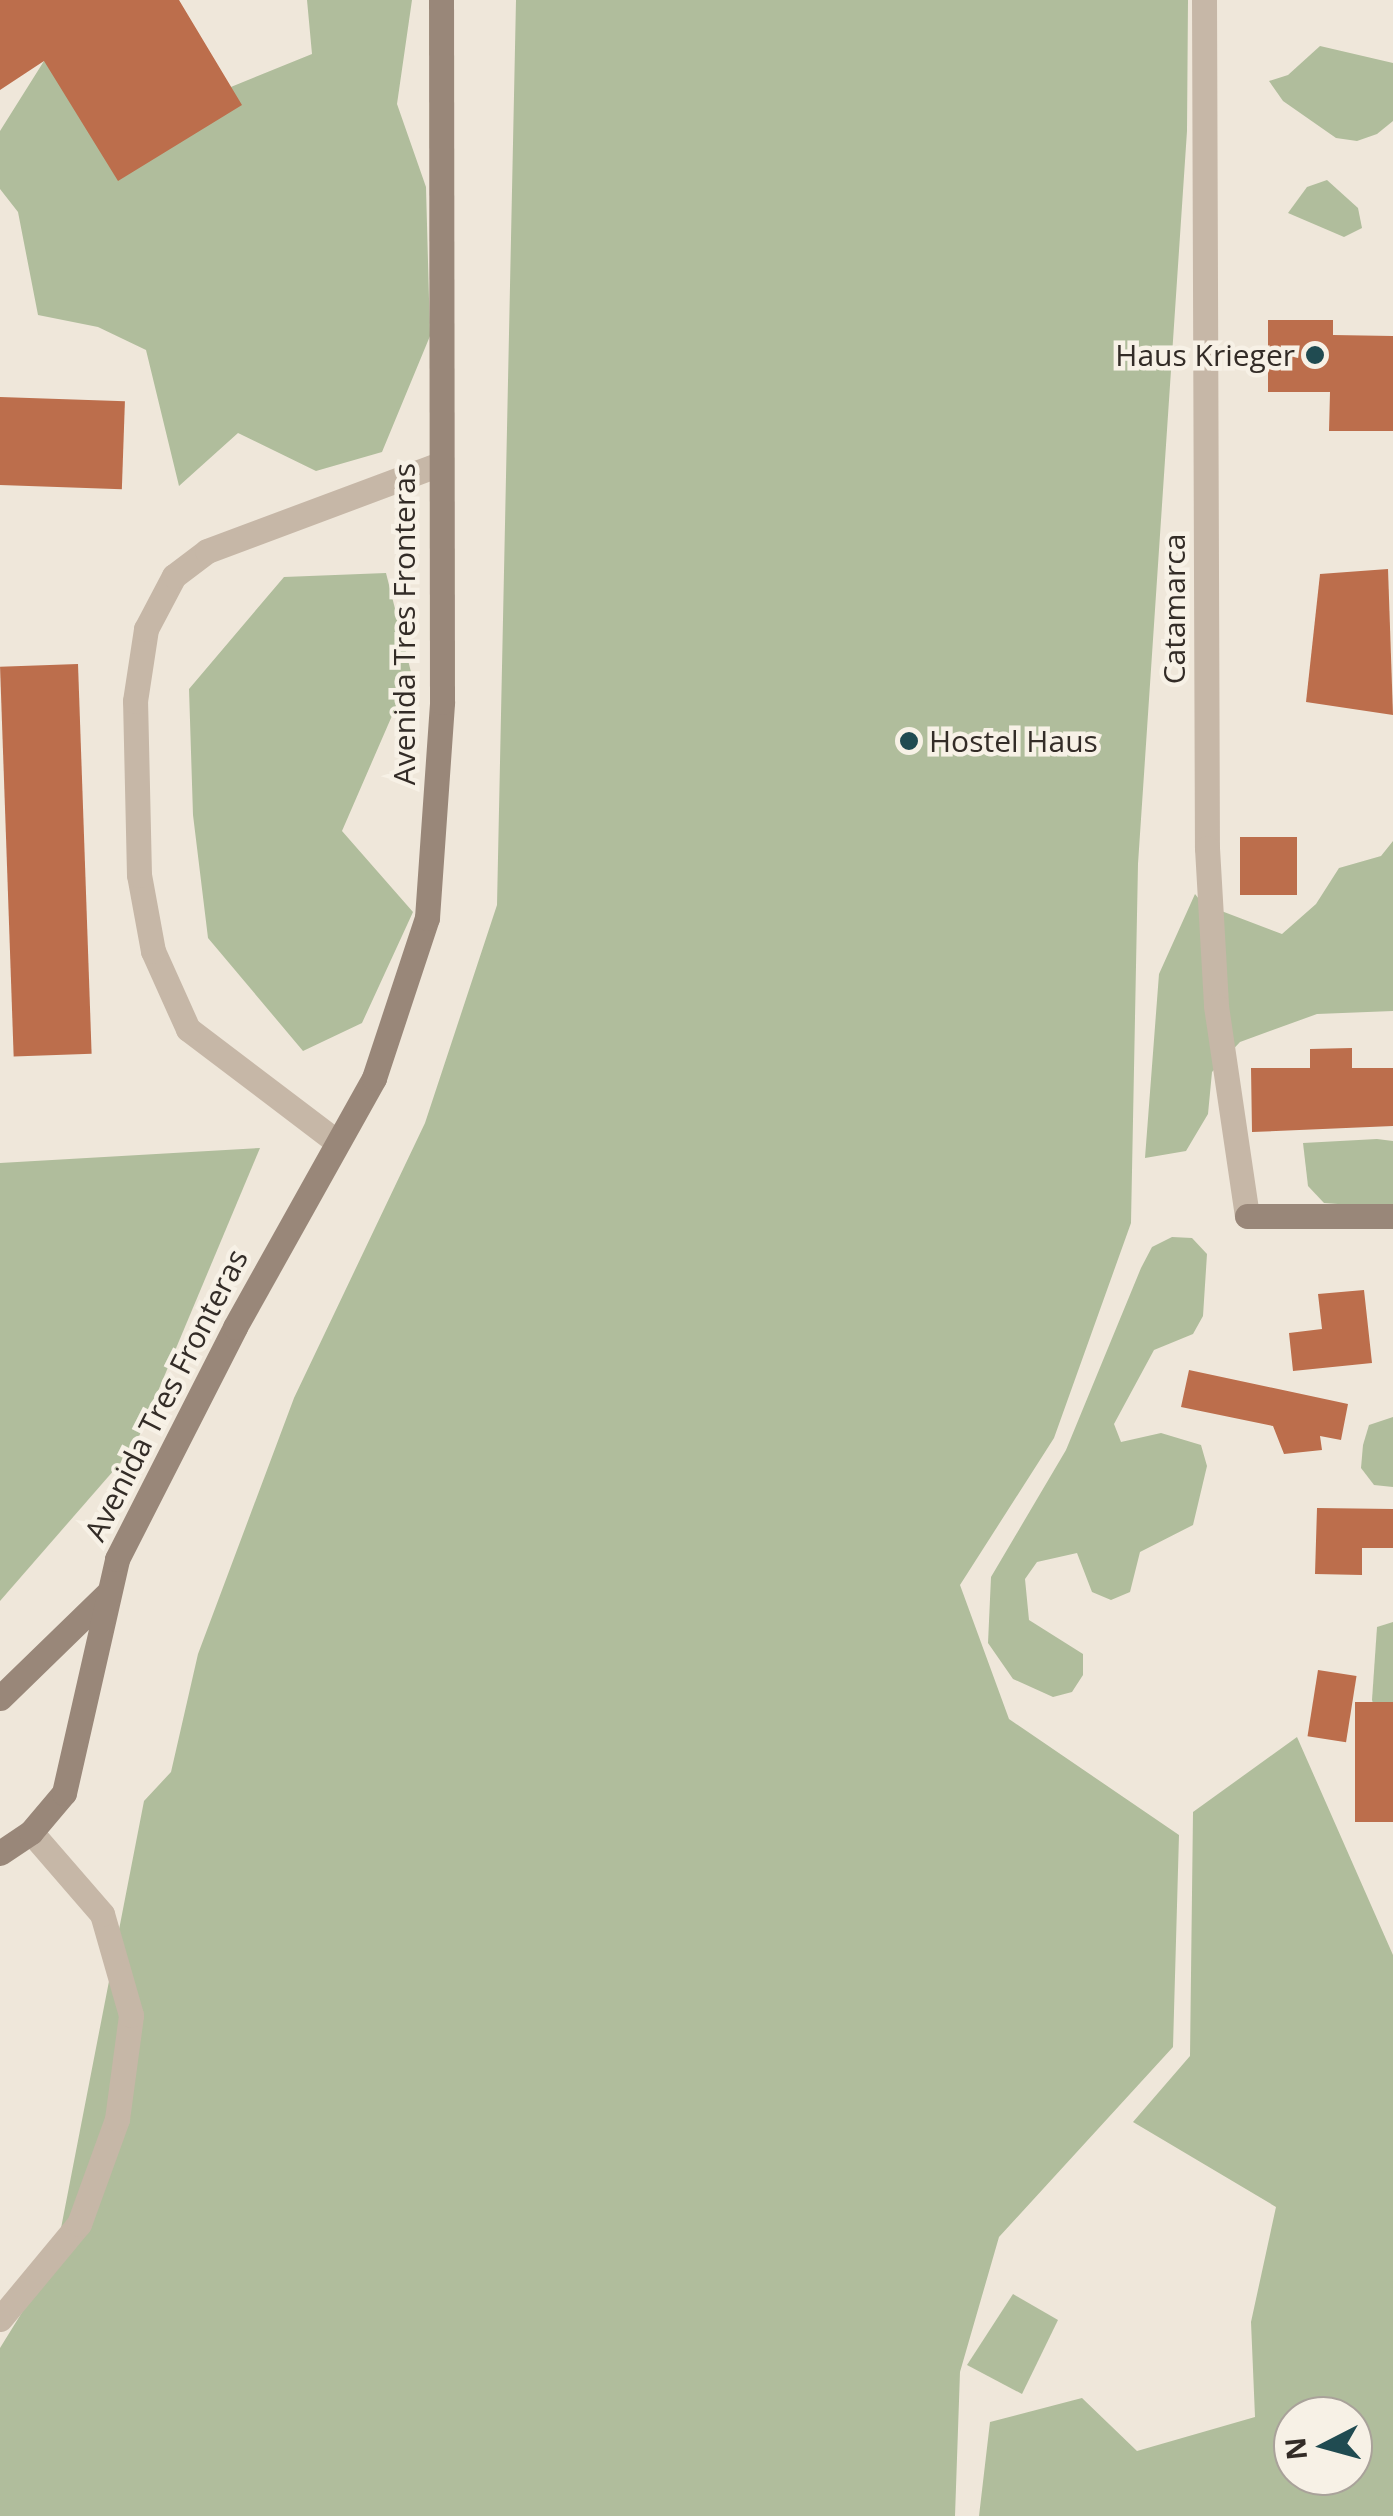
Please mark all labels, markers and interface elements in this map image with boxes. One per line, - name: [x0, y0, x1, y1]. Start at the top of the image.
- place label: Haus Krieger: [1115, 337, 1295, 373]
- marker: Haus Krieger: [1304, 344, 1326, 366]
- street label: Avenida Tres Fronteras: [386, 463, 422, 785]
- street label: Catamarca: [1156, 534, 1192, 684]
- place label: Hostel Haus: [929, 723, 1098, 759]
- marker: Hostel Haus: [898, 730, 920, 752]
- street label: Avenida Tres Fronteras: [77, 1243, 255, 1547]
- north arrow: [1273, 2396, 1373, 2496]
- text: N: [1275, 2436, 1315, 2462]

